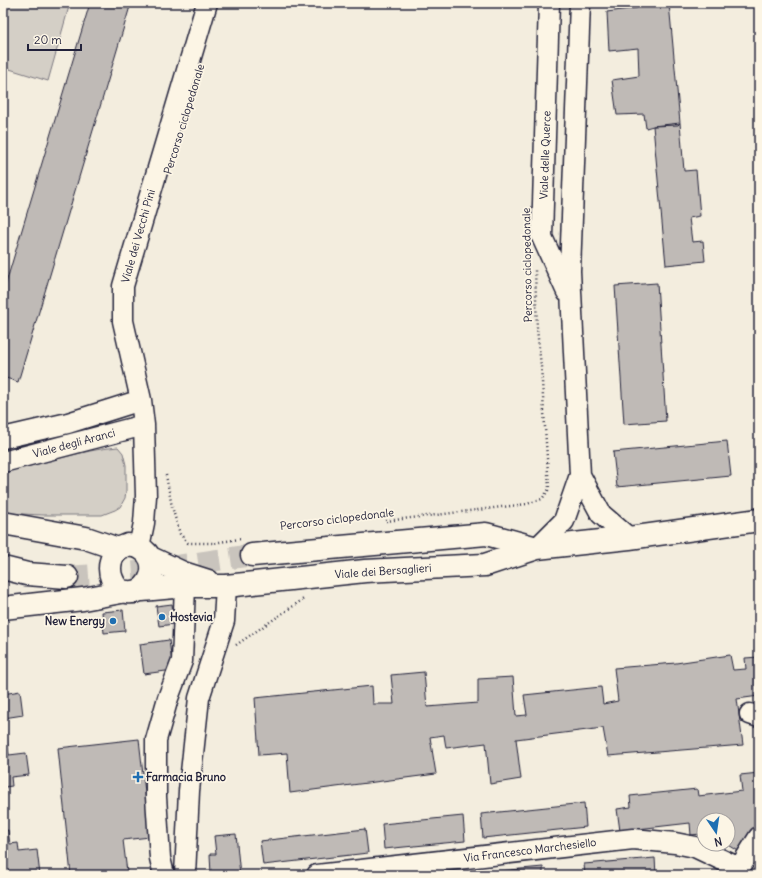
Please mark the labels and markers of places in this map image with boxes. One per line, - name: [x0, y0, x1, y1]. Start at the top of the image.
- place label: Hostevia: [170, 610, 213, 624]
- marker: Hostevia: [157, 612, 167, 622]
- place label: New Energy: [45, 614, 105, 629]
- marker: New Energy: [108, 616, 118, 626]
- place label: Farmacia Bruno: [146, 770, 226, 784]
- marker: Farmacia Bruno: [133, 772, 143, 782]

